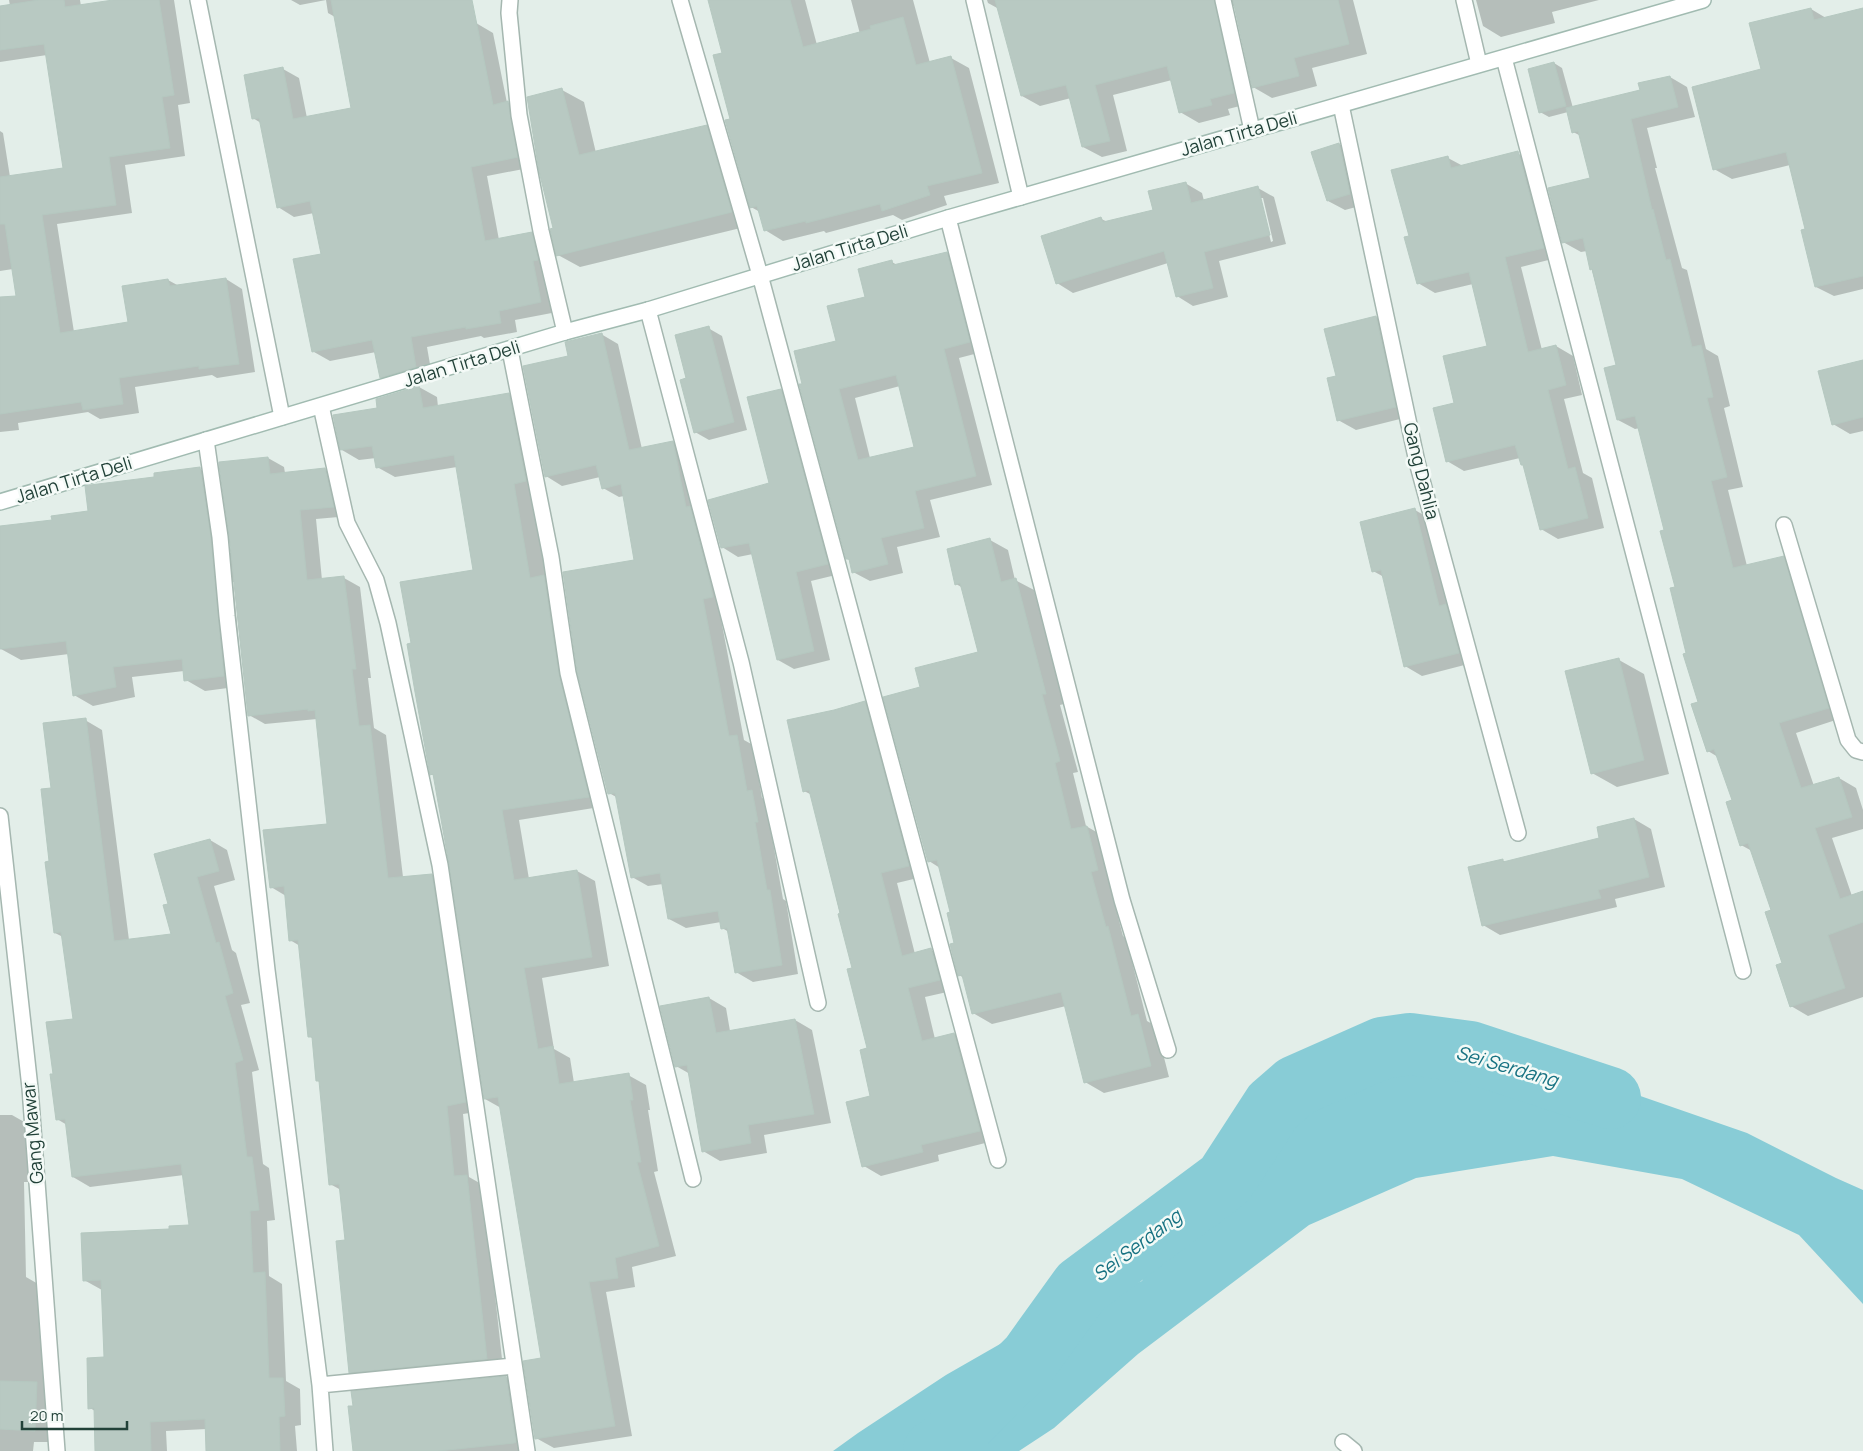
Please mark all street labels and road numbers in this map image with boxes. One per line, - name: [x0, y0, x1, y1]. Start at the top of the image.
- street label: Jalan Tirta Deli: [1178, 105, 1300, 161]
- street label: Jalan Tirta Deli: [789, 218, 911, 276]
- street label: Jalan Tirta Deli: [401, 334, 523, 392]
- street label: Gang Dahlia: [1398, 420, 1446, 522]
- street label: Jalan Tirta Deli: [13, 450, 135, 508]
- street label: Gang Mawar: [16, 1081, 48, 1185]

